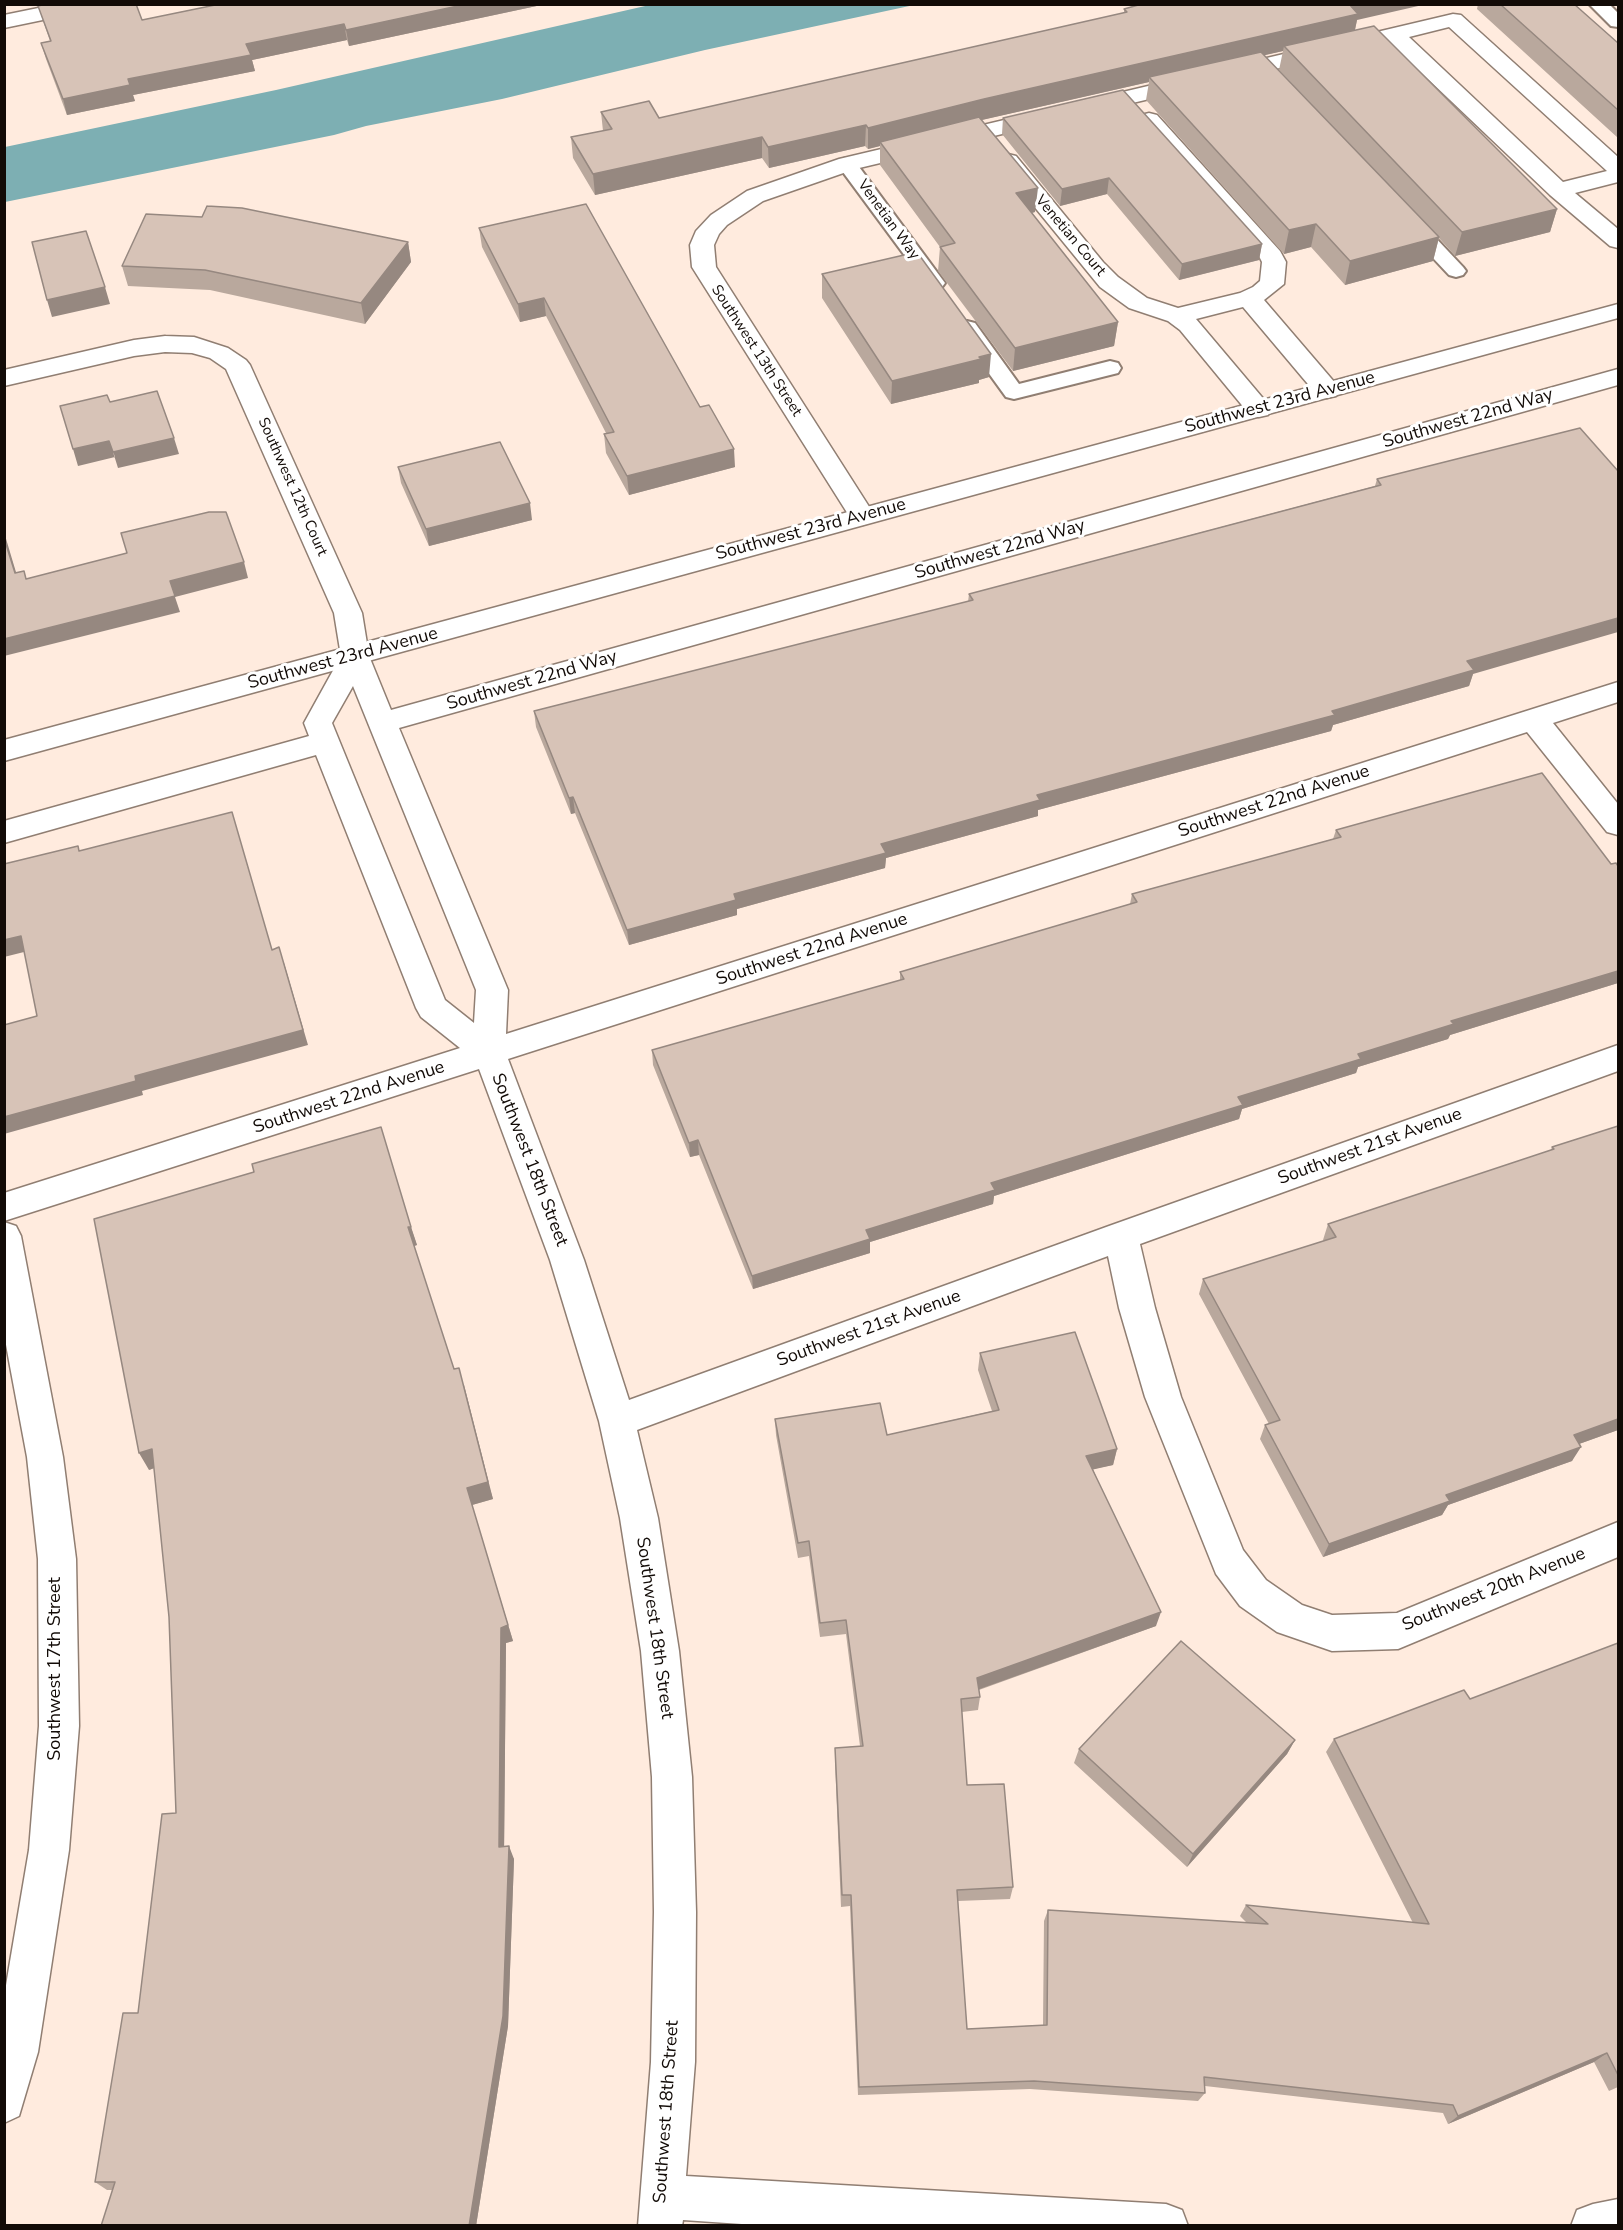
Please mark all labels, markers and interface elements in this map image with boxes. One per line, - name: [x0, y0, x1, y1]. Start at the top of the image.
- street label: Venetian Way: [853, 177, 923, 263]
- street label: Venetian Court: [1031, 192, 1109, 280]
- street label: Southwest 13th Street: [707, 282, 805, 420]
- street label: Southwest 23rd Avenue: [1183, 367, 1377, 439]
- street label: Southwest 22nd Way: [1380, 384, 1556, 454]
- street label: Southwest 12th Court: [253, 415, 331, 559]
- street label: Southwest 23rd Avenue: [714, 494, 908, 566]
- street label: Southwest 22nd Way: [912, 515, 1088, 585]
- street label: Southwest 23rd Avenue: [246, 623, 440, 695]
- street label: Southwest 22nd Way: [444, 646, 620, 716]
- street label: Southwest 22nd Avenue: [1176, 761, 1372, 843]
- street label: Southwest 22nd Avenue: [714, 909, 910, 991]
- street label: Southwest 22nd Avenue: [251, 1057, 447, 1139]
- street label: Southwest 18th Street: [486, 1070, 572, 1250]
- street label: Southwest 21st Avenue: [1275, 1104, 1465, 1190]
- street label: Southwest 21st Avenue: [774, 1286, 964, 1372]
- street label: Southwest 18th Street: [631, 1536, 677, 1720]
- street label: Southwest 20th Avenue: [1399, 1543, 1589, 1637]
- street label: Southwest 17th Street: [45, 1577, 67, 1761]
- street label: Southwest 18th Street: [650, 2020, 684, 2204]

